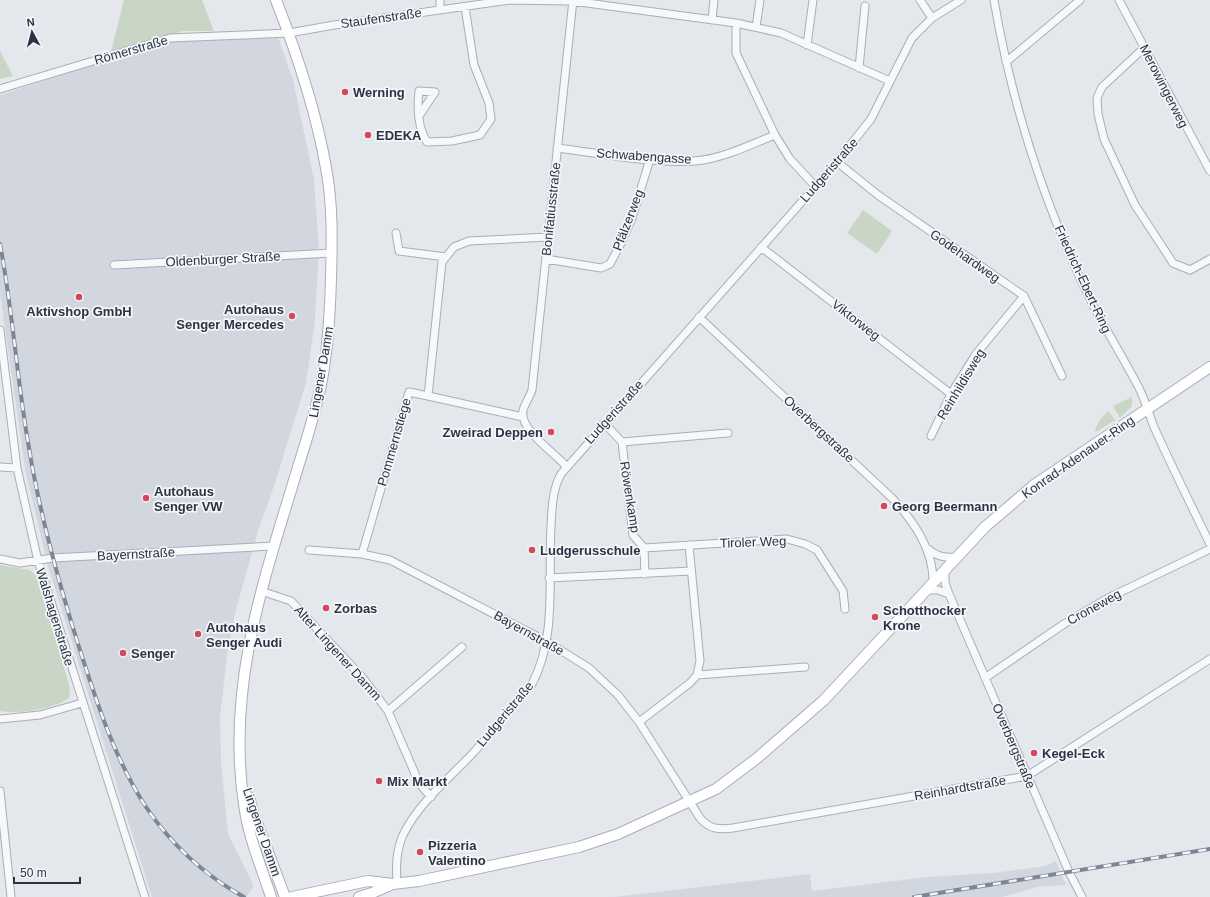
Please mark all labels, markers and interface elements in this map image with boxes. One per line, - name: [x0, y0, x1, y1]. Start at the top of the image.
- street label: Staufenstraße: [340, 5, 422, 31]
- north arrow: [12, 12, 52, 52]
- text: N: [26, 16, 36, 29]
- street label: Römerstraße: [92, 32, 170, 68]
- street label: Merowingerweg: [1136, 42, 1192, 130]
- place label: Werning: [353, 85, 405, 100]
- marker: Werning: [340, 87, 350, 97]
- place label: EDEKA: [376, 128, 422, 143]
- marker: EDEKA: [363, 130, 373, 140]
- street label: Ludgeristraße: [797, 135, 861, 205]
- street label: Schwabengasse: [596, 145, 692, 167]
- street label: Bonifatiusstraße: [539, 162, 563, 256]
- street label: Pfälzerweg: [609, 187, 647, 253]
- street label: Friedrich-Ebert-Ring: [1051, 223, 1115, 335]
- street label: Godehardweg: [927, 226, 1003, 286]
- street label: Oldenburger Straße: [165, 249, 281, 269]
- marker: Aktivshop GmbH: [74, 292, 84, 302]
- street label: Viktorweg: [829, 297, 883, 343]
- place label: Autohaus Senger Mercedes: [176, 302, 284, 332]
- place label: Aktivshop GmbH: [26, 304, 132, 319]
- marker: Autohaus Senger Mercedes: [287, 311, 297, 321]
- street label: Lingener Damm: [306, 325, 336, 419]
- street label: Reinhildisweg: [934, 346, 988, 422]
- street label: Ludgeristraße: [582, 377, 646, 447]
- street label: Overbergstraße: [781, 392, 857, 466]
- street label: Pommernstiege: [374, 396, 414, 488]
- street label: Konrad-Adenauer-Ring: [1019, 413, 1137, 501]
- place label: Zweirad Deppen: [443, 425, 543, 440]
- marker: Zweirad Deppen: [546, 427, 556, 437]
- street label: Röwenkamp: [617, 460, 643, 534]
- place label: Autohaus Senger VW: [154, 484, 223, 514]
- marker: Autohaus Senger VW: [141, 493, 151, 503]
- place label: Georg Beermann: [892, 499, 998, 514]
- marker: Georg Beermann: [879, 501, 889, 511]
- street label: Tiroler Weg: [720, 533, 786, 551]
- place label: Ludgerusschule: [540, 543, 640, 558]
- street label: Bayernstraße: [97, 544, 175, 564]
- marker: Ludgerusschule: [527, 545, 537, 555]
- street label: Walshagenstraße: [33, 566, 77, 668]
- street label: Croneweg: [1064, 586, 1124, 628]
- place label: Zorbas: [334, 601, 377, 616]
- street label: Alter Lingener Damm: [291, 602, 385, 704]
- marker: Zorbas: [321, 603, 331, 613]
- place label: Schotthocker Krone: [883, 603, 966, 633]
- street label: Bayernstraße: [491, 608, 567, 658]
- marker: Schotthocker Krone: [870, 612, 880, 622]
- place label: Autohaus Senger Audi: [206, 620, 282, 650]
- marker: Autohaus Senger Audi: [193, 629, 203, 639]
- place label: Senger: [131, 646, 175, 661]
- marker: Senger: [118, 648, 128, 658]
- street label: Ludgeristraße: [473, 678, 537, 750]
- street label: Overbergstraße: [989, 701, 1039, 791]
- place label: Kegel-Eck: [1042, 746, 1106, 761]
- marker: Kegel-Eck: [1029, 748, 1039, 758]
- street label: Reinhardtstraße: [913, 773, 1007, 803]
- place label: Mix Markt: [387, 774, 448, 789]
- marker: Mix Markt: [374, 776, 384, 786]
- street label: Lingener Damm: [240, 786, 284, 878]
- place label: Pizzeria Valentino: [428, 838, 486, 868]
- marker: Pizzeria Valentino: [415, 847, 425, 857]
- scale bar: [14, 859, 80, 885]
- text: 50 m: [20, 866, 47, 880]

